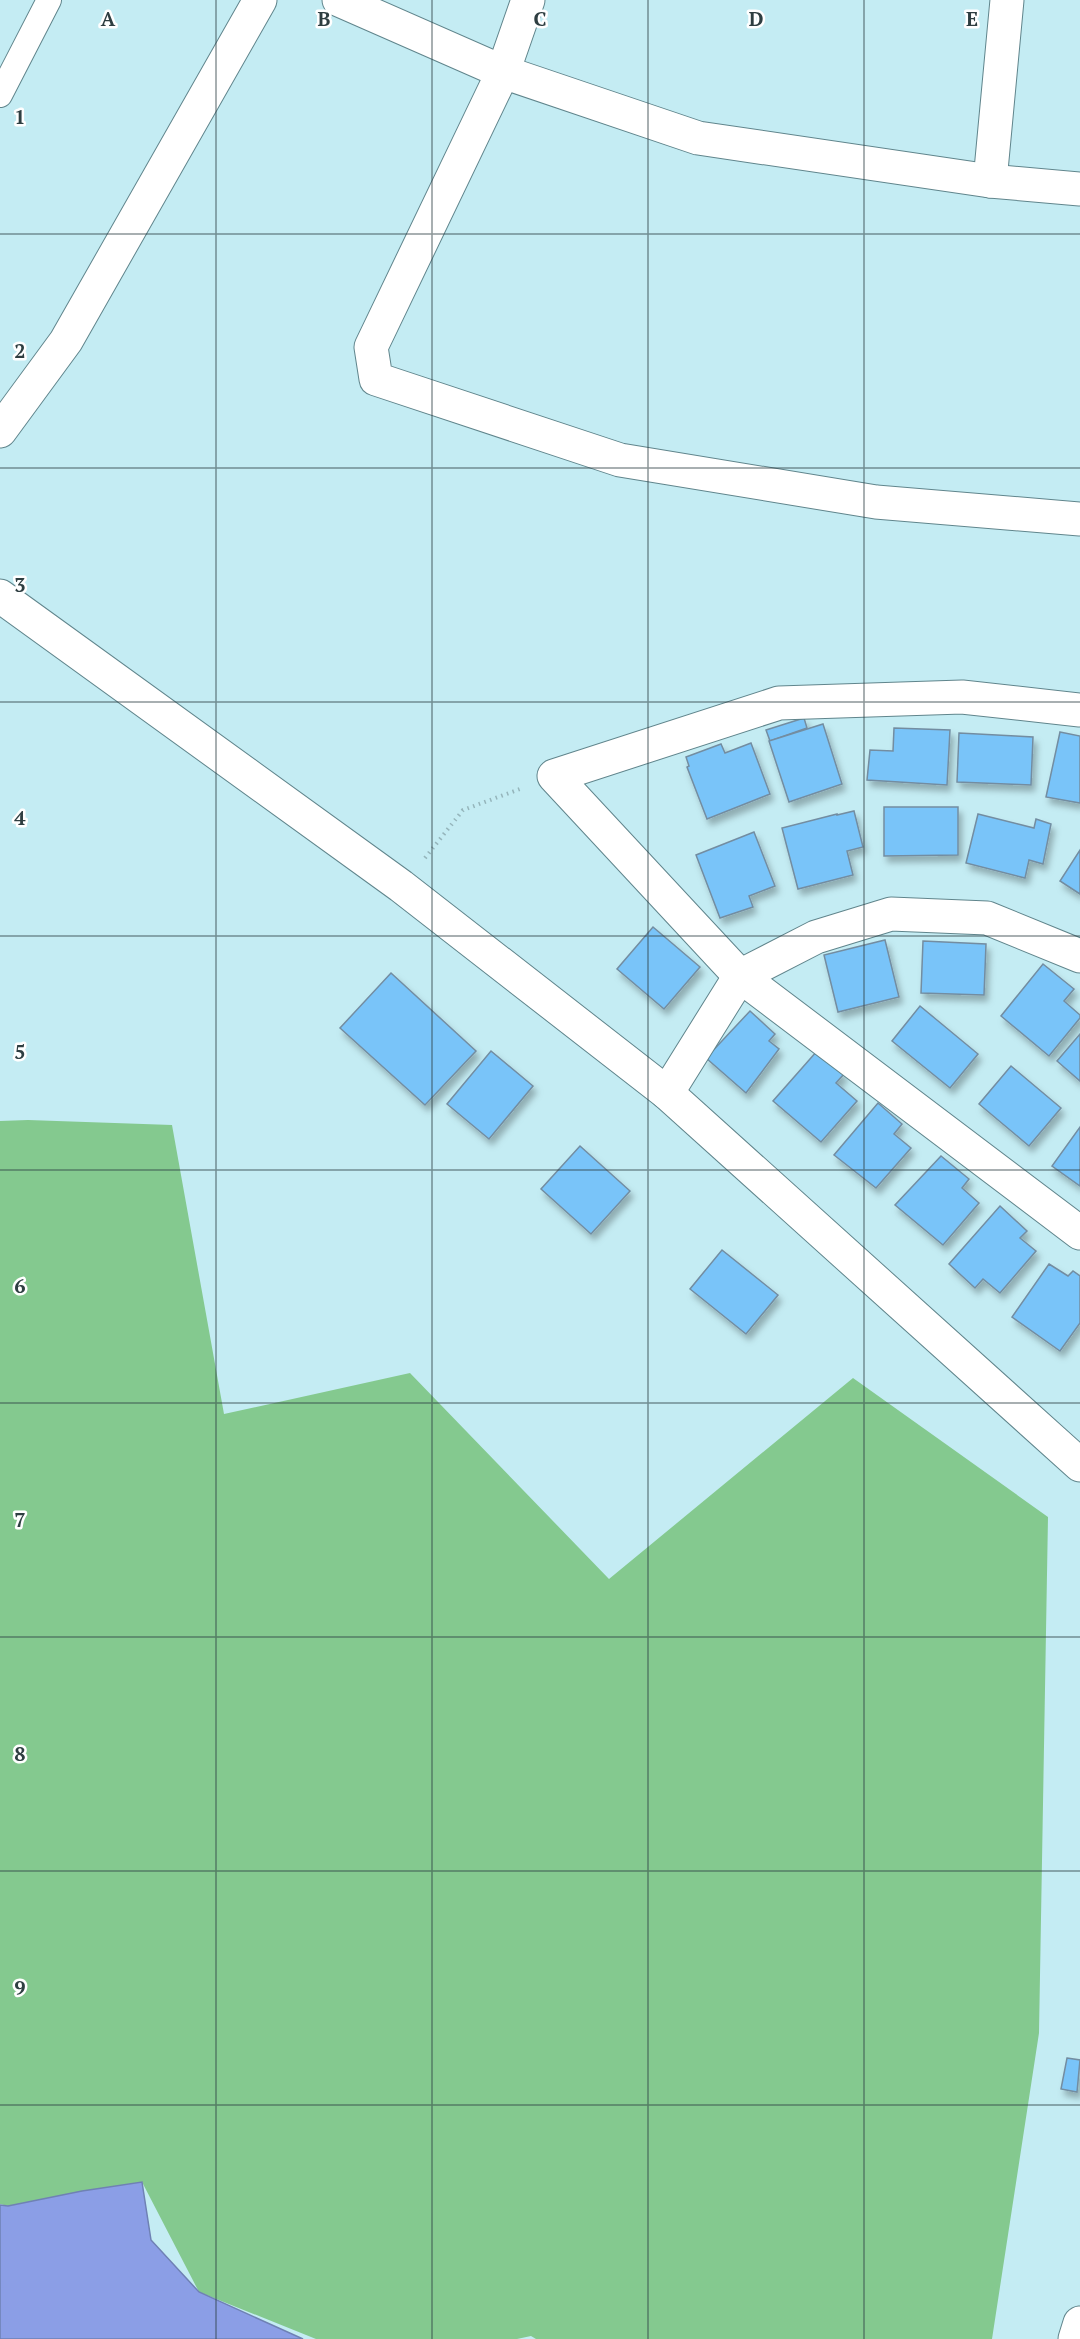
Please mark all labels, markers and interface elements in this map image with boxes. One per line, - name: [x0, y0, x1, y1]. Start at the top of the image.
- text: A: [101, 5, 116, 32]
- text: B: [318, 5, 331, 32]
- text: C: [533, 5, 547, 32]
- text: D: [749, 5, 763, 32]
- text: E: [966, 5, 978, 32]
- text: 1: [14, 103, 26, 130]
- text: 2: [14, 337, 26, 364]
- text: 3: [14, 571, 26, 598]
- text: 4: [14, 804, 26, 831]
- text: 5: [14, 1038, 26, 1065]
- text: 6: [14, 1272, 26, 1299]
- text: 7: [14, 1506, 26, 1533]
- text: 8: [14, 1740, 26, 1767]
- text: 9: [14, 1974, 26, 2001]

